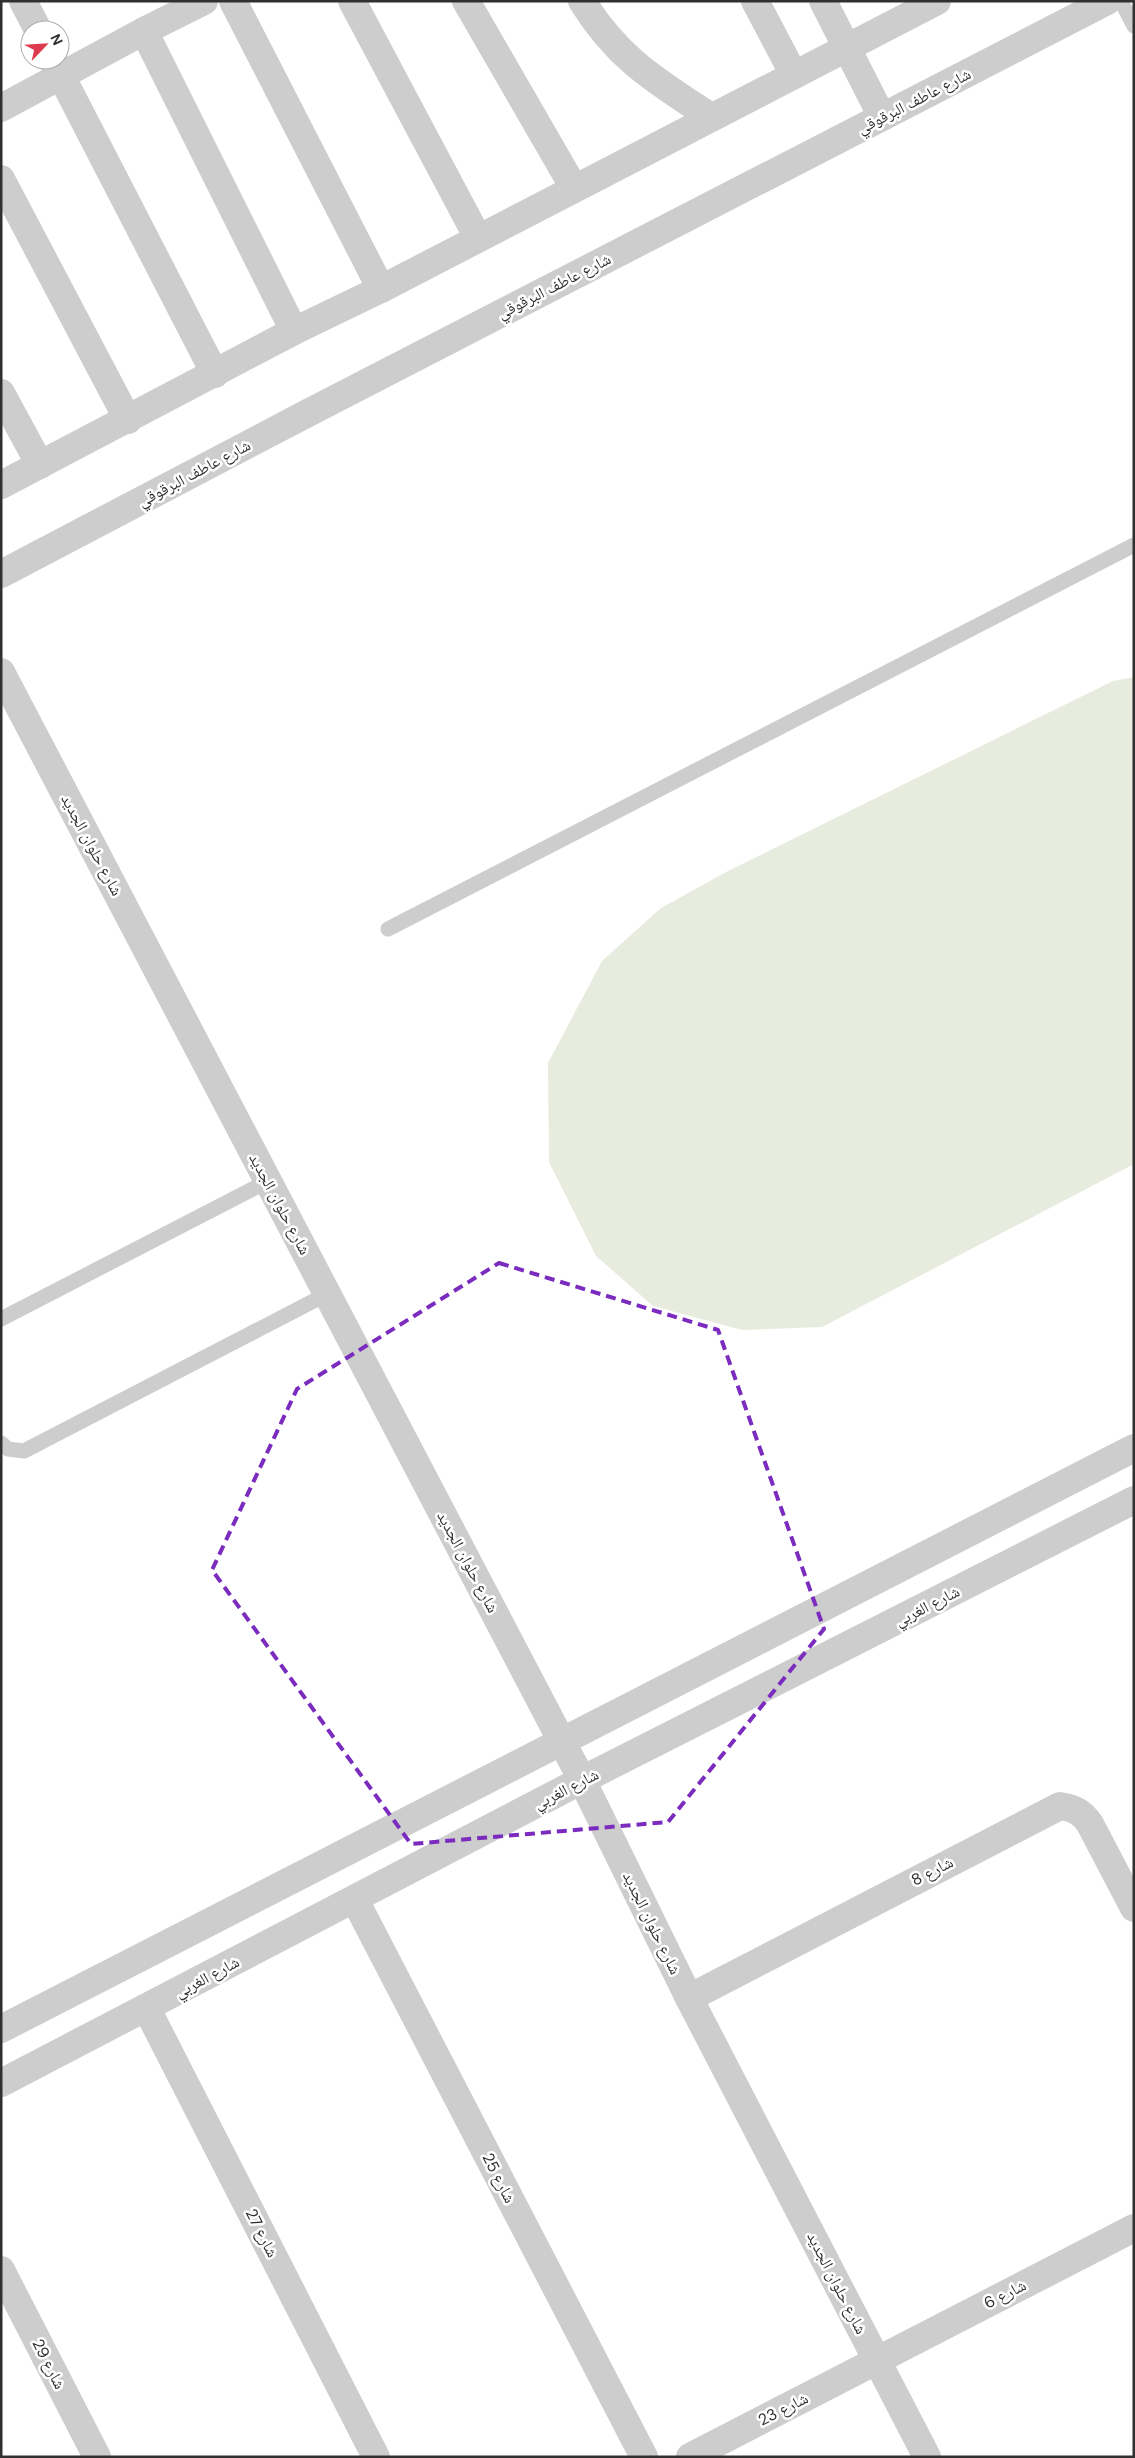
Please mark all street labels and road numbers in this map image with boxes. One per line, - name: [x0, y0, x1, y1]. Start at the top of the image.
- street label: شارع عاطف البرقوقي: [854, 63, 975, 141]
- street label: شارع عاطف البرقوقي: [494, 248, 615, 326]
- street label: شارع عاطف البرقوقي: [134, 434, 255, 513]
- street label: شارع حلوان الجديد: [56, 791, 128, 899]
- street label: شارع حلوان الجديد: [244, 1150, 316, 1258]
- street label: شارع حلوان الجديد: [432, 1508, 504, 1616]
- street label: شارع الغربي: [891, 1581, 964, 1633]
- street label: شارع الغربي: [530, 1764, 603, 1816]
- street label: شارع 8: [907, 1852, 957, 1890]
- street label: شارع حلوان الجديد: [618, 1868, 686, 1978]
- street label: شارع الغربي: [171, 1951, 244, 2005]
- street label: شارع 25: [477, 2149, 521, 2207]
- street label: شارع 27: [241, 2205, 283, 2261]
- street label: شارع حلوان الجديد: [802, 2228, 872, 2338]
- street label: شارع 6: [980, 2274, 1030, 2314]
- street label: شارع 29: [27, 2335, 71, 2393]
- street label: شارع 23: [754, 2388, 812, 2430]

